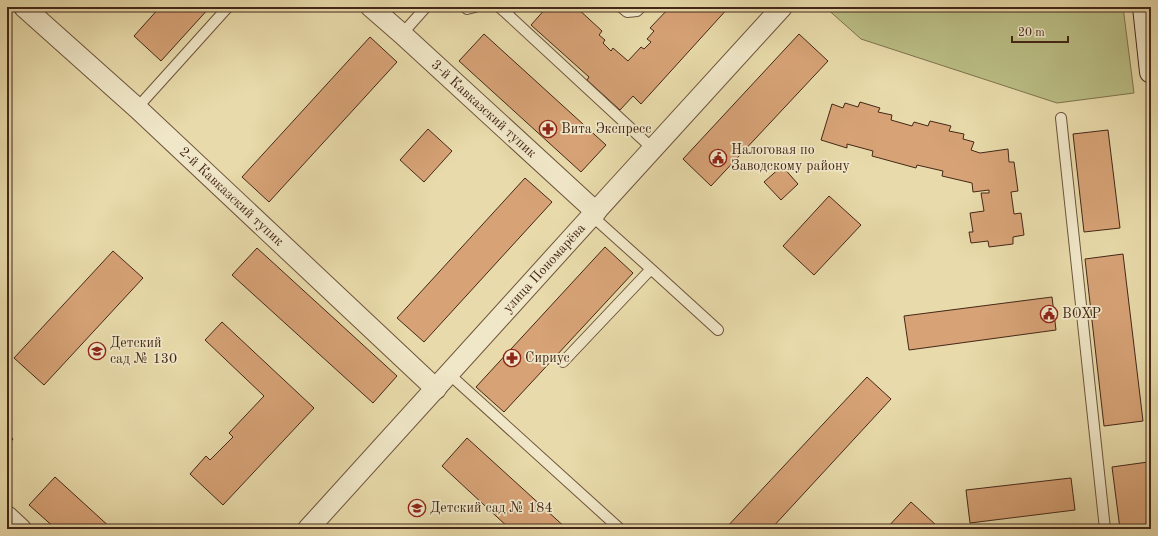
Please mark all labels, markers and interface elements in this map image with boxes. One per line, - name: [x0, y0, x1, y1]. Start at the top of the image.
- scale bar: [1012, 18, 1068, 44]
- text: 20 m: [1018, 27, 1045, 39]
- street label: 3-й Кавказский тупик: [428, 57, 539, 160]
- pharmacy icon: Вита Экспресс: [538, 119, 558, 139]
- place label: Вита Экспресс: [561, 122, 651, 136]
- place label: Налоговая по Заводскому району: [731, 143, 851, 173]
- street label: 2-й Кавказский тупик: [177, 145, 286, 249]
- public building icon: Налоговая по Заводскому району: [708, 148, 728, 168]
- street label: улица Пономарёва: [501, 221, 588, 316]
- public building icon: ВОХР: [1039, 304, 1059, 324]
- place label: ВОХР: [1062, 307, 1101, 321]
- place label: Детский сад № 130: [110, 336, 177, 366]
- school or university icon: Детский сад № 130: [87, 341, 107, 361]
- pharmacy icon: Сириус: [502, 348, 522, 368]
- place label: Сириус: [525, 351, 570, 365]
- school or university icon: Детский сад № 184: [407, 498, 427, 518]
- place label: Детский сад № 184: [430, 501, 553, 515]

